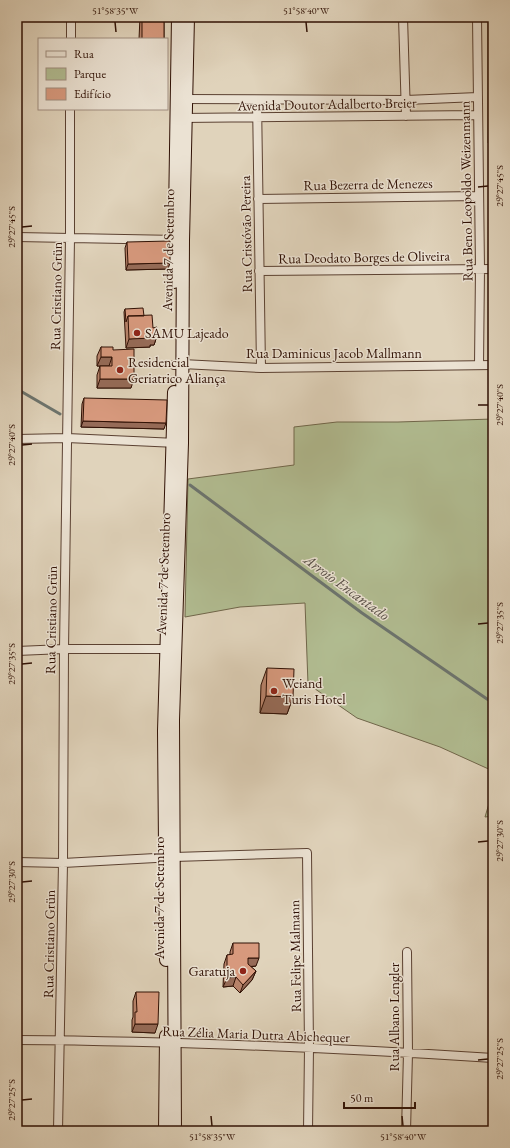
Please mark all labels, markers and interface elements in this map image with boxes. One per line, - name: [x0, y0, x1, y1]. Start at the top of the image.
- text: 51°58'35"W: [92, 4, 139, 17]
- text: 51°58'40"W: [283, 4, 330, 17]
- legend: [38, 38, 168, 110]
- text: Rua: [74, 46, 94, 62]
- text: Parque: [74, 66, 106, 82]
- text: Edifício: [74, 86, 111, 102]
- street label: Avenida Doutor Adalberto Breier: [236, 93, 417, 115]
- street label: Rua Beno Leopoldo Weizenmann: [455, 100, 477, 282]
- text: 29°27'45"S: [493, 165, 506, 207]
- street label: Rua Bezerra de Menezes: [303, 174, 433, 194]
- street label: Rua Cristóvão Pereira: [236, 175, 256, 293]
- street label: Avenida 7 de Setembro: [158, 188, 178, 312]
- text: 29°27'45"S: [5, 206, 18, 248]
- street label: Rua Cristiano Grün: [46, 241, 66, 350]
- street label: Rua Deodato Borges de Oliveira: [278, 246, 450, 267]
- place label: SAMU Lajeado: [145, 324, 229, 342]
- marker: SAMU Lajeado: [132, 328, 142, 338]
- street label: Rua Daminicus Jacob Mallmann: [246, 344, 423, 362]
- place label: Residencial Geriatrico Aliança: [128, 353, 226, 387]
- marker: Residencial Geriatrico Aliança: [115, 365, 125, 375]
- text: 29°27'40"S: [493, 384, 506, 426]
- text: 29°27'40"S: [5, 424, 18, 466]
- street label: Avenida 7 de Setembro: [152, 512, 174, 637]
- water label: Arroio Encantado: [300, 549, 394, 624]
- street label: Rua Cristiano Grün: [41, 565, 61, 674]
- text: 29°27'35"S: [493, 602, 506, 644]
- text: 29°27'35"S: [5, 643, 18, 685]
- place label: Weiand Turis Hotel: [282, 674, 346, 708]
- marker: Weiand Turis Hotel: [269, 686, 279, 696]
- text: 29°27'30"S: [493, 820, 506, 862]
- street label: Avenida 7 de Setembro: [150, 837, 168, 960]
- text: 29°27'30"S: [5, 861, 18, 903]
- street label: Rua Cristiano Grün: [39, 889, 59, 998]
- street label: Rua Felipe Malmann: [285, 899, 305, 1013]
- place label: Garatuja: [188, 962, 235, 980]
- street label: Rua Albano Lengler: [385, 962, 403, 1072]
- marker: Garatuja: [238, 966, 248, 976]
- street label: Rua Zélia Maria Dutra Abichequer: [162, 1022, 351, 1046]
- text: 29°27'25"S: [493, 1038, 506, 1080]
- text: 29°27'25"S: [5, 1079, 18, 1121]
- scale bar: [344, 1084, 415, 1110]
- text: 50 m: [350, 1090, 374, 1106]
- text: 51°58'35"W: [189, 1130, 236, 1143]
- text: 51°58'40"W: [380, 1130, 427, 1143]

